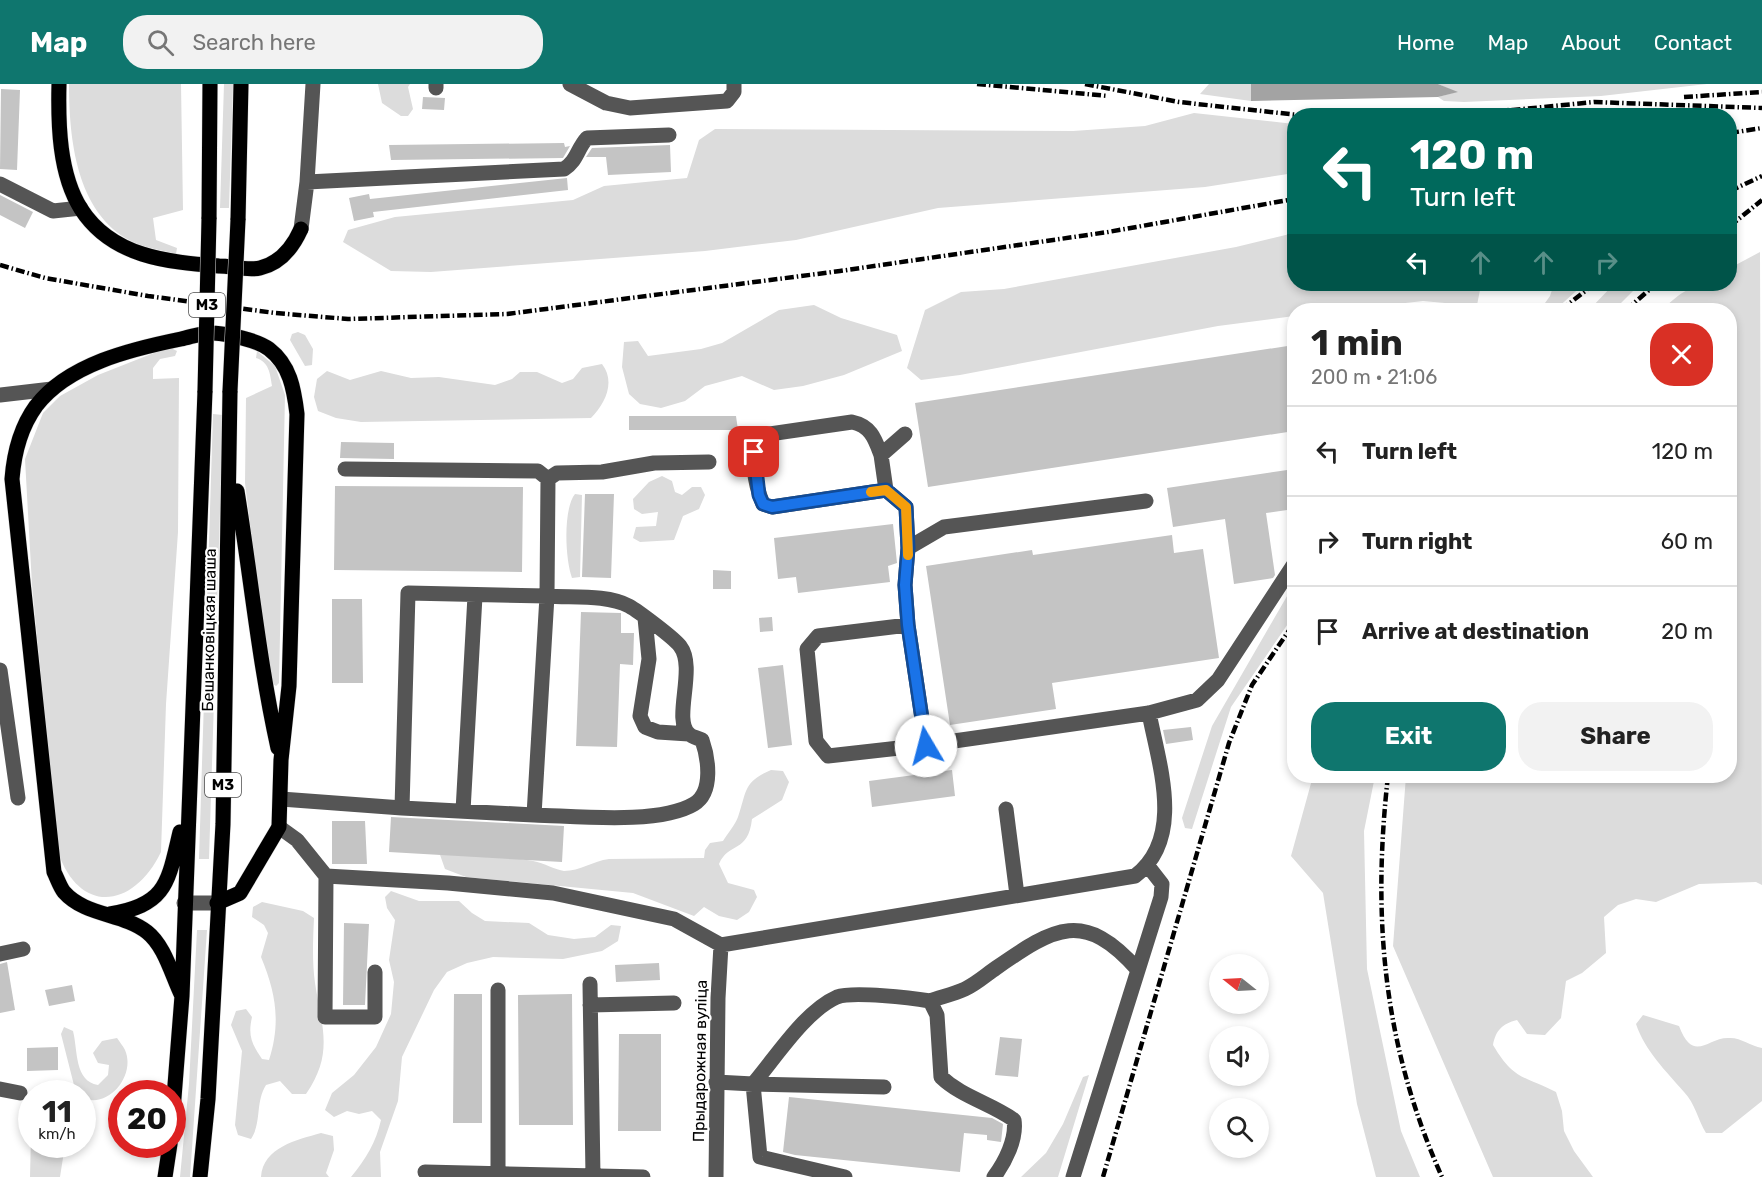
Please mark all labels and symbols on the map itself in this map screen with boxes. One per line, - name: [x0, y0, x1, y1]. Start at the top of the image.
- road number: М3: [189, 293, 225, 317]
- pin: [728, 426, 779, 477]
- street label: Бешанковіцкая шаша: [198, 548, 220, 712]
- position arrow: [894, 714, 958, 778]
- road number: М3: [205, 773, 241, 797]
- north arrow: [1209, 954, 1269, 1014]
- street label: Прыдарожная вуліца: [689, 980, 711, 1142]
- speed limit sign: 20: [108, 1080, 186, 1158]

